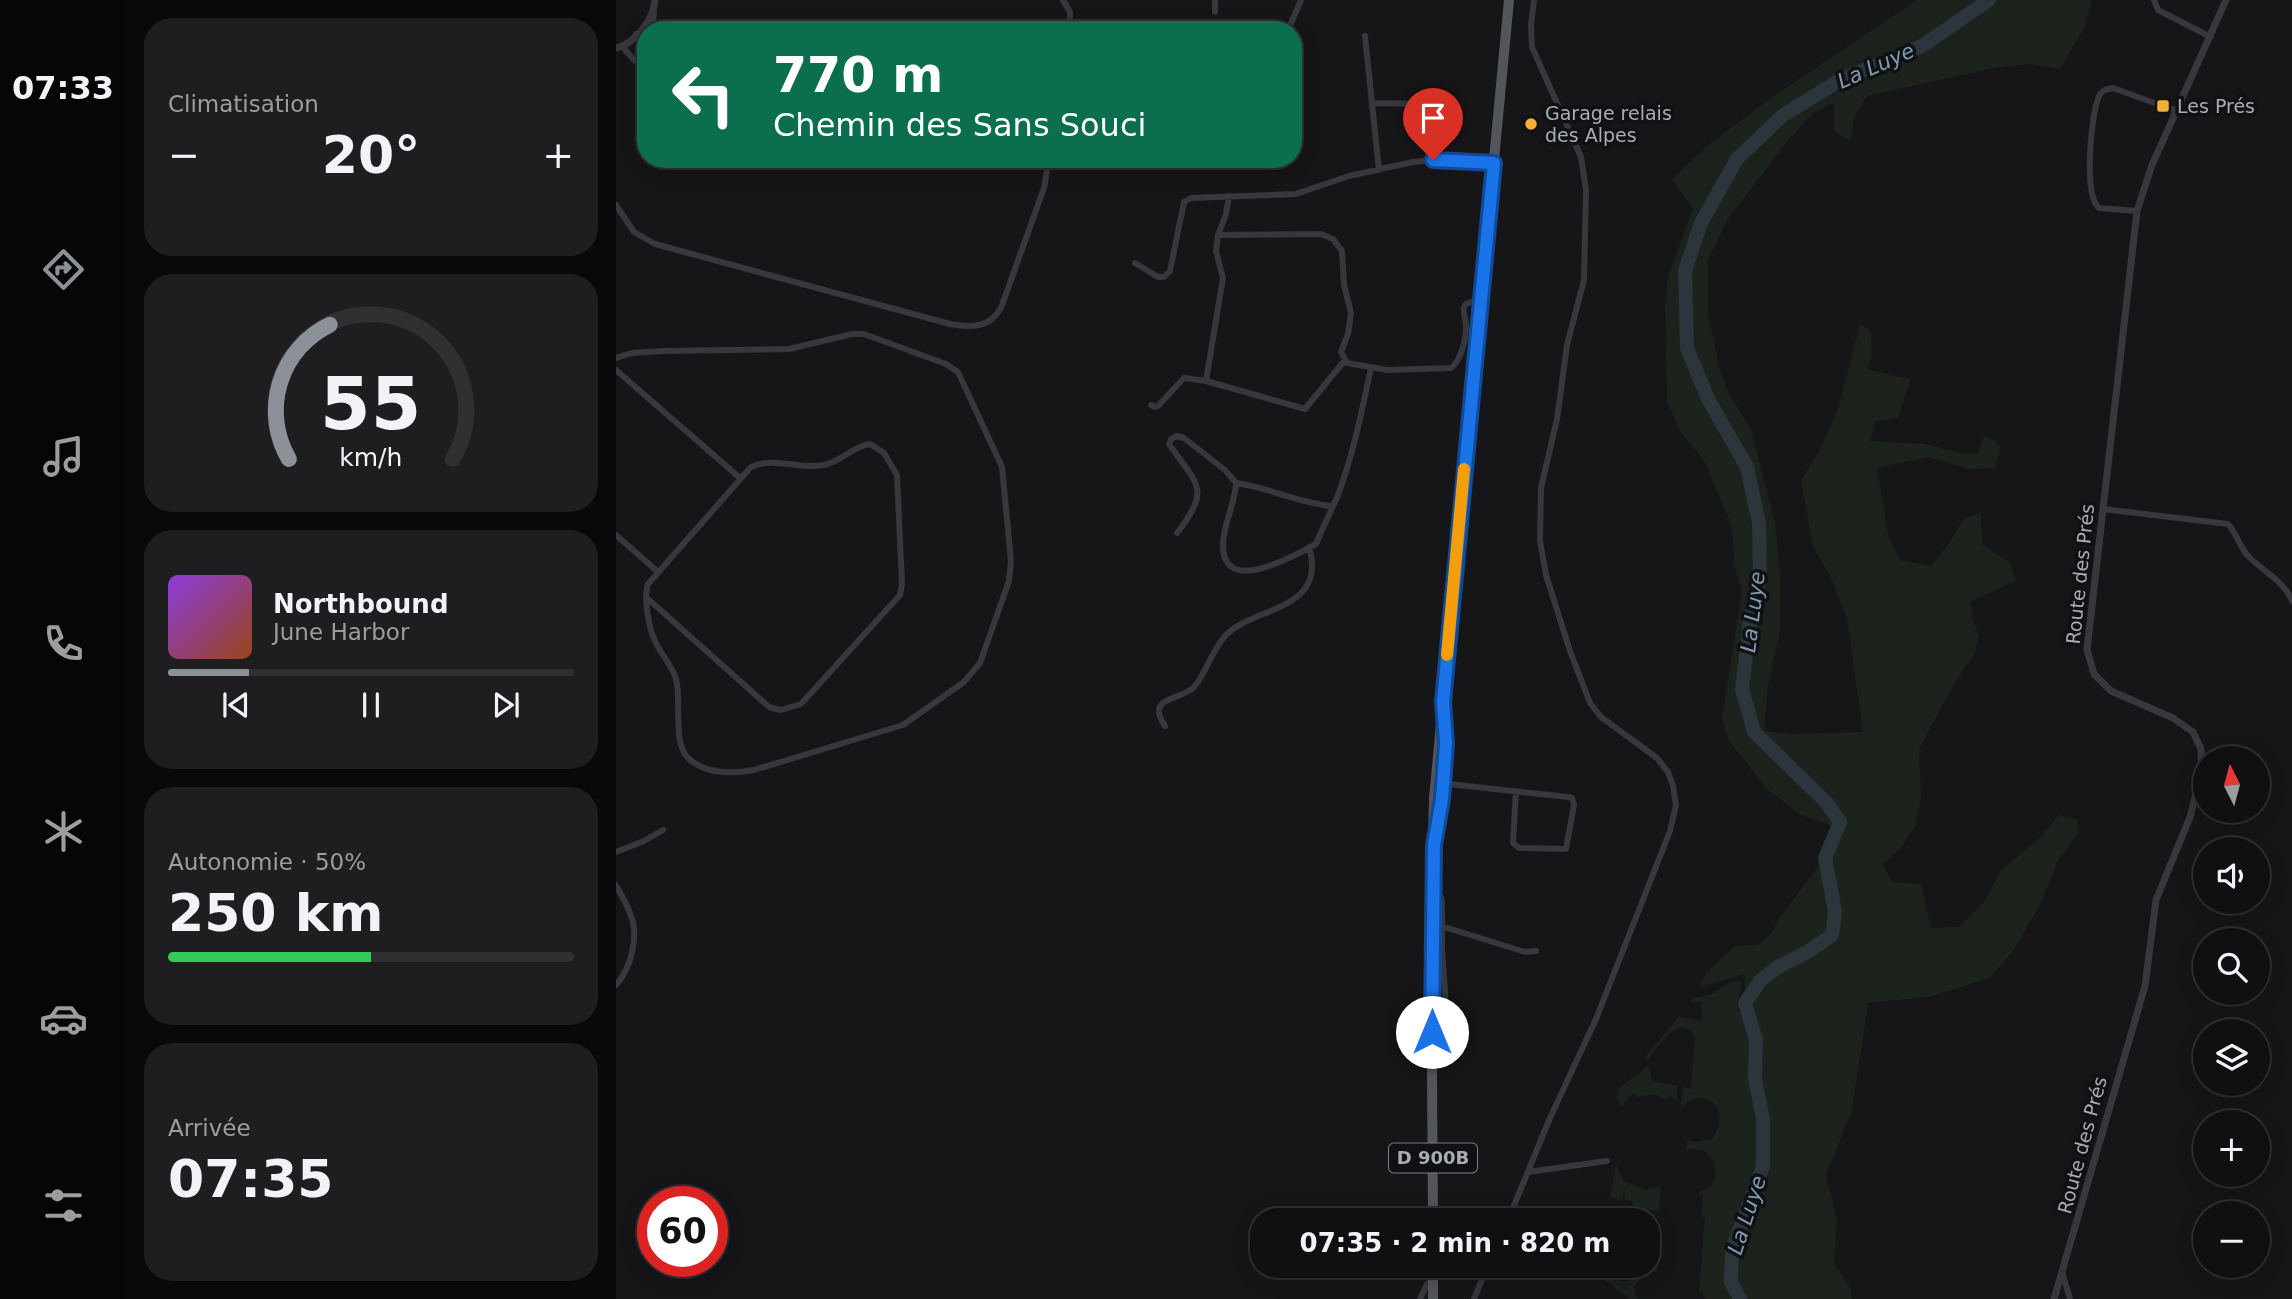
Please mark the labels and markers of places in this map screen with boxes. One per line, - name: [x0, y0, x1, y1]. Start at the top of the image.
- pin: [1403, 88, 1463, 160]
- place label: Les Prés: [2177, 95, 2255, 117]
- marker: Les Prés: [2155, 98, 2171, 114]
- place label: Garage relais des Alpes: [1545, 102, 1672, 146]
- marker: Garage relais des Alpes: [1523, 116, 1539, 132]

